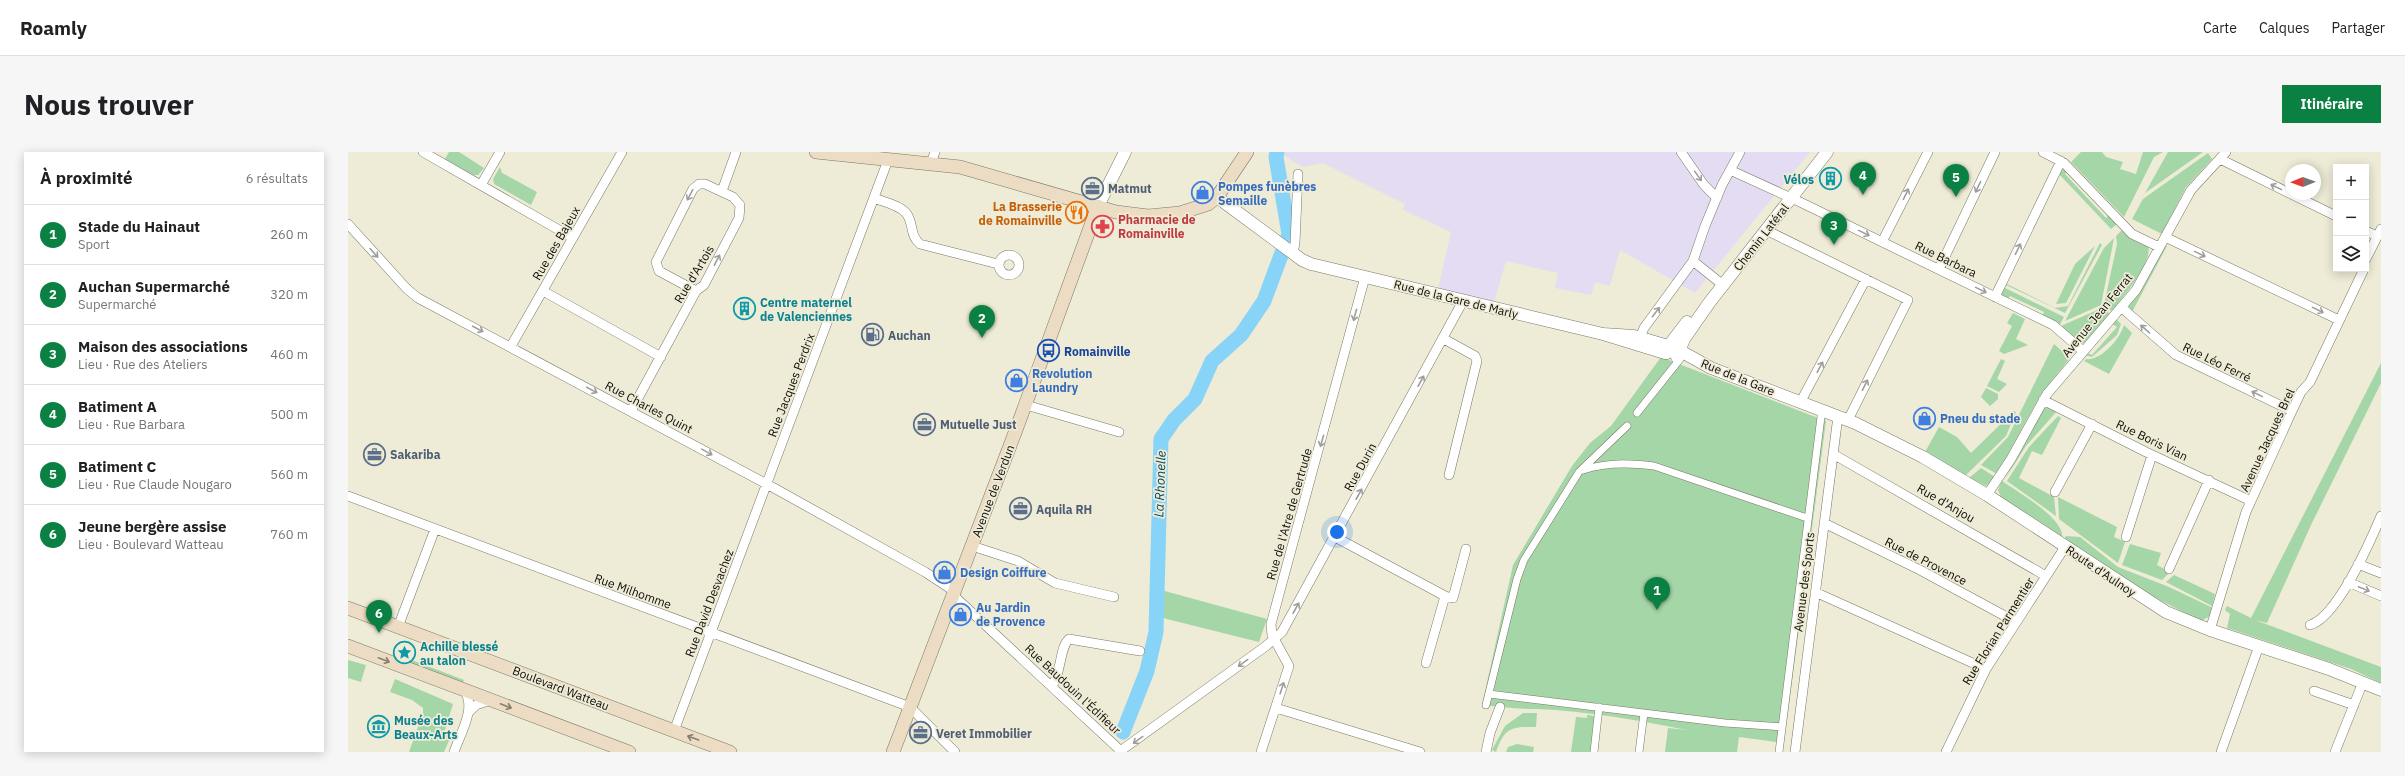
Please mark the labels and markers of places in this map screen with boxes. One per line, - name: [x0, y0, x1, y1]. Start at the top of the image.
- pin: 4: [1850, 162, 1876, 195]
- pin: 5: [1943, 164, 1969, 197]
- building icon: Vélos: [1817, 166, 1843, 192]
- place label: Vélos: [1783, 172, 1814, 187]
- office icon: Matmut: [1079, 175, 1105, 201]
- place label: Pompes funèbres Semaille: [1218, 179, 1316, 208]
- shop icon: Pompes funèbres Semaille: [1190, 180, 1216, 206]
- place label: Matmut: [1108, 181, 1152, 196]
- place label: La Brasserie de Romainville: [979, 199, 1062, 228]
- restaurant icon: La Brasserie de Romainville: [1064, 200, 1090, 226]
- place label: Pharmacie de Romainville: [1118, 212, 1196, 241]
- pin: 3: [1821, 212, 1847, 245]
- pharmacy icon: Pharmacie de Romainville: [1089, 213, 1115, 239]
- place label: Centre maternel de Valenciennes: [760, 295, 852, 324]
- building icon: Centre maternel de Valenciennes: [731, 296, 757, 322]
- pin: 2: [969, 305, 995, 338]
- fuel station icon: Auchan: [860, 322, 886, 348]
- place label: Auchan: [888, 328, 931, 343]
- bus stop icon: Romainville: [1036, 338, 1062, 364]
- place label: Romainville: [1064, 344, 1131, 359]
- place label: Revolution Laundry: [1032, 366, 1092, 395]
- shop icon: Revolution Laundry: [1003, 367, 1029, 393]
- shop icon: Pneu du stade: [1912, 405, 1938, 431]
- office icon: Mutuelle Just: [911, 411, 937, 437]
- place label: Pneu du stade: [1940, 411, 2021, 426]
- place label: Mutuelle Just: [940, 417, 1017, 432]
- office icon: Sakariba: [362, 441, 388, 467]
- place label: Sakariba: [390, 447, 441, 462]
- office icon: Aquila RH: [1008, 496, 1034, 522]
- place label: Aquila RH: [1036, 502, 1092, 517]
- shop icon: Design Coiffure: [931, 559, 957, 585]
- place label: Design Coiffure: [960, 565, 1047, 580]
- pin: 1: [1644, 577, 1670, 610]
- pin: 6: [366, 600, 392, 633]
- place label: Au Jardin de Provence: [976, 600, 1045, 629]
- shop icon: Au Jardin de Provence: [948, 601, 974, 627]
- place label: Achille blessé au talon: [420, 639, 498, 668]
- place icon: Achille blessé au talon: [391, 640, 417, 666]
- place label: Musée des Beaux-Arts: [394, 713, 457, 742]
- museum icon: Musée des Beaux-Arts: [366, 714, 392, 740]
- office icon: Veret Immobilier: [907, 720, 933, 746]
- place label: Veret Immobilier: [936, 726, 1032, 741]

